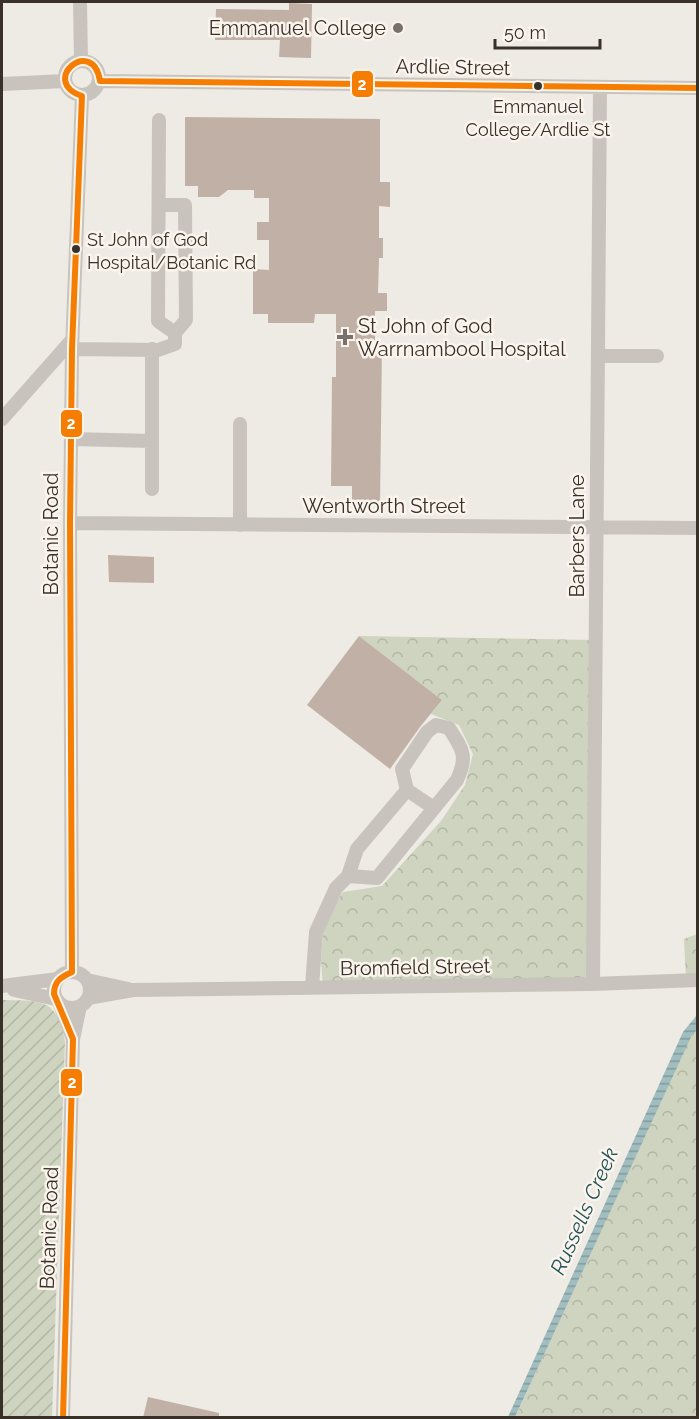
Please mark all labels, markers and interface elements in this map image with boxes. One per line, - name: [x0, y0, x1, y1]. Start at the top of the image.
- scale bar: [495, 12, 600, 50]
- place label: Emmanuel College: [209, 16, 386, 40]
- marker: Emmanuel College: [391, 21, 405, 35]
- text: 50 m: [504, 22, 546, 43]
- street label: Ardlie Street: [395, 54, 511, 80]
- line badge: 2: [351, 70, 374, 98]
- text: 2: [357, 75, 367, 94]
- marker: Emmanuel College/Ardlie St: [532, 80, 544, 92]
- place label: Emmanuel College/Ardlie St: [466, 96, 610, 140]
- place label: St John of God Hospital/Botanic Rd: [87, 229, 256, 273]
- marker: St John of God Hospital/Botanic Rd: [70, 243, 82, 255]
- place label: St John of God Warrnambool Hospital: [358, 314, 566, 361]
- marker: St John of God Warrnambool Hospital: [336, 328, 354, 346]
- line badge: 2: [60, 409, 83, 438]
- text: 2: [66, 414, 76, 433]
- street label: Botanic Road: [39, 473, 63, 595]
- street label: Barbers Lane: [565, 474, 589, 598]
- street label: Wentworth Street: [302, 494, 466, 518]
- street label: Bromfield Street: [340, 954, 491, 980]
- line badge: 2: [60, 1068, 83, 1097]
- text: 2: [67, 1073, 77, 1092]
- water label: Russells Creek: [545, 1144, 623, 1278]
- street label: Botanic Road: [35, 1166, 63, 1290]

